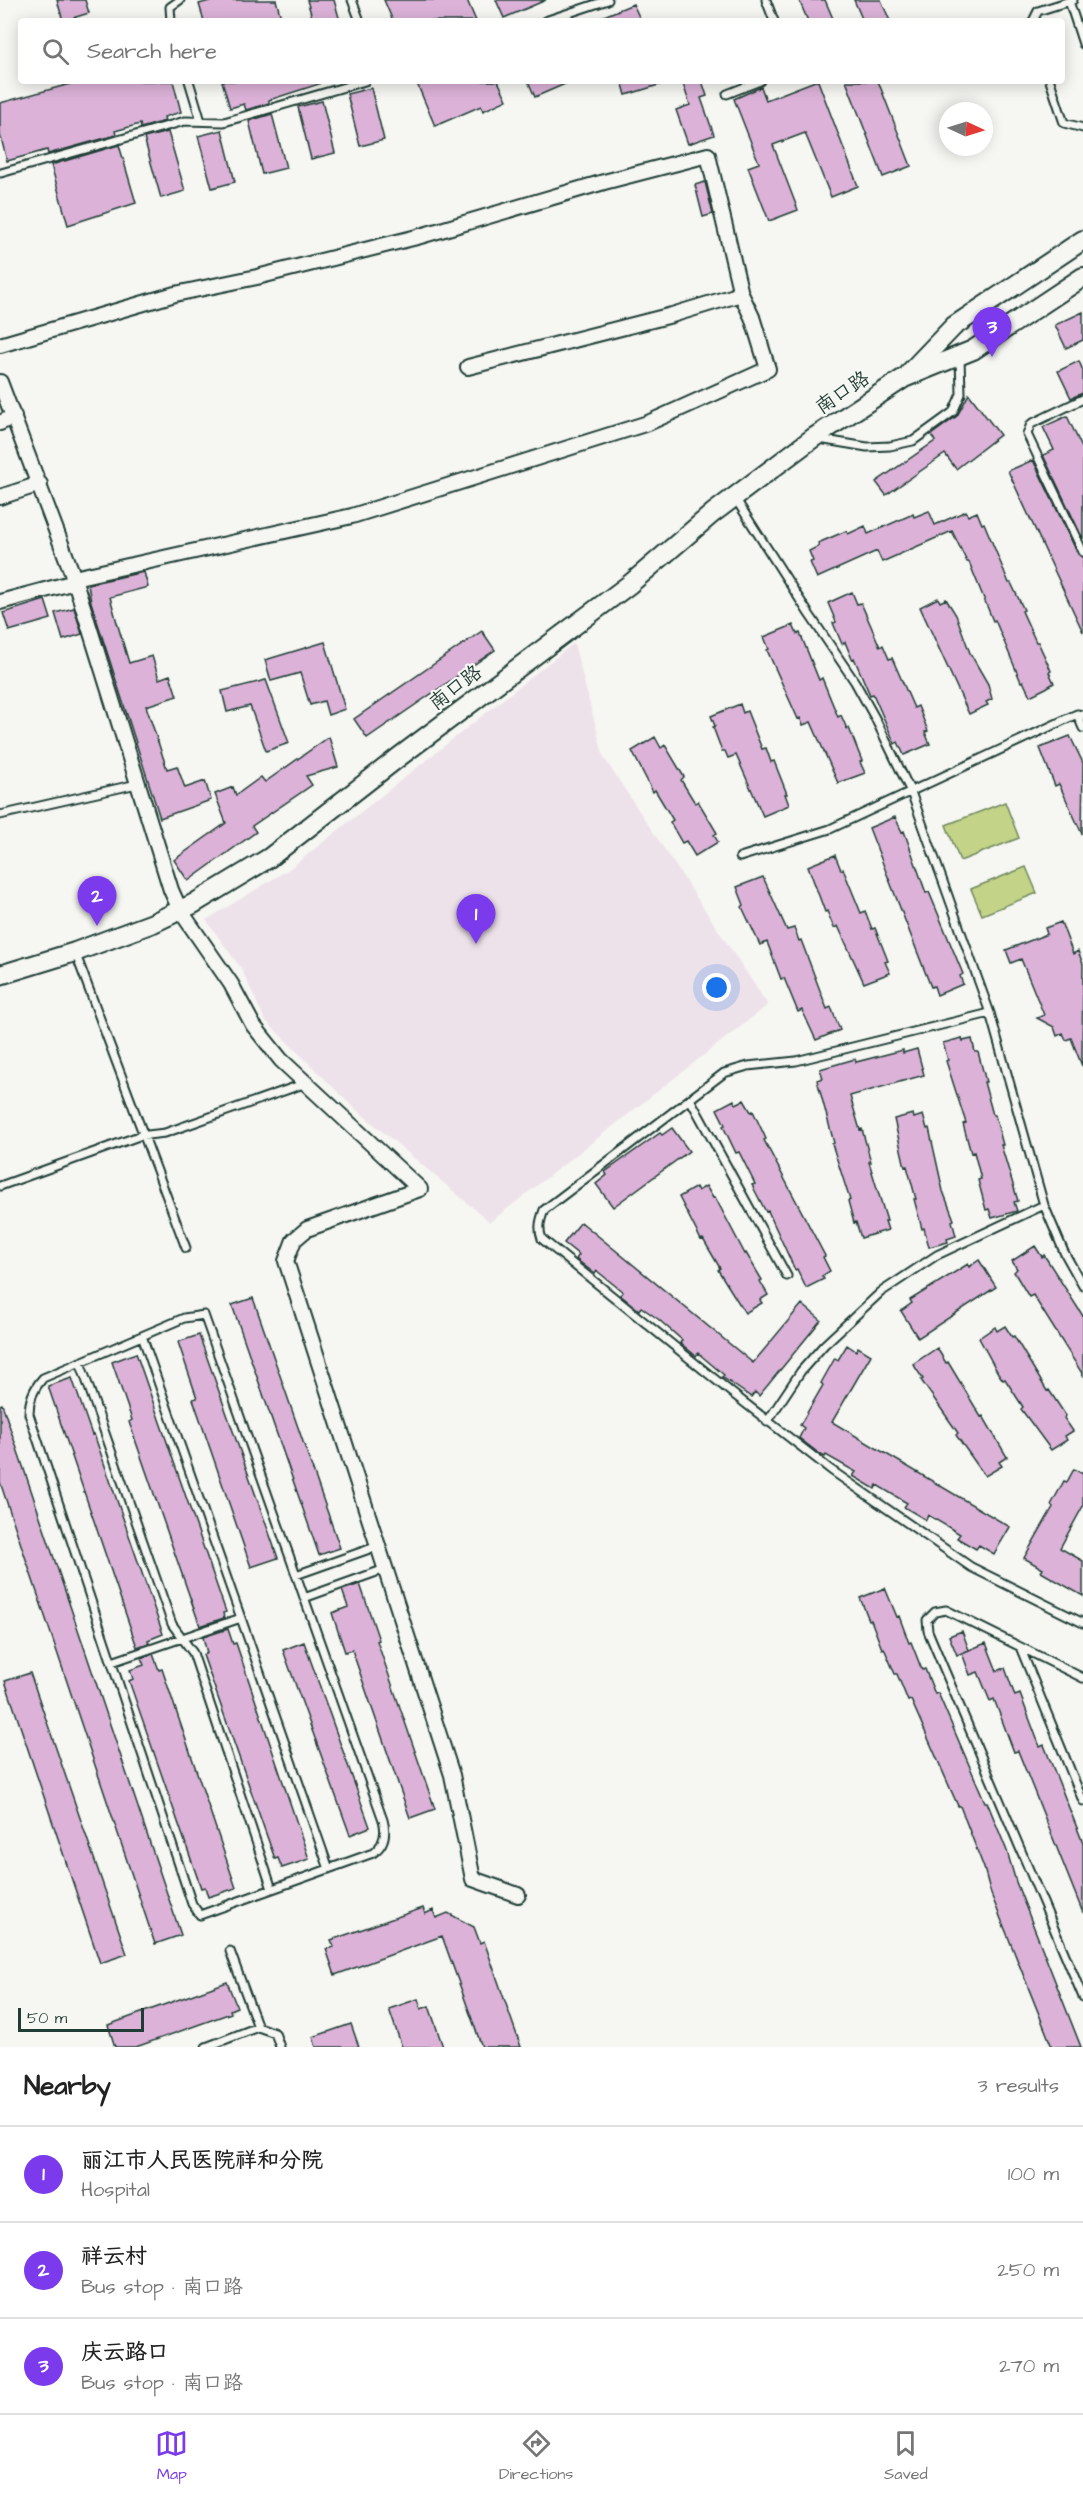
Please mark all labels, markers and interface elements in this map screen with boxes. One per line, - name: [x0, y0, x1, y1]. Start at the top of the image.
- search box: [18, 18, 1065, 84]
- icon: search: [39, 35, 72, 68]
- text: Search here: [87, 36, 217, 67]
- north arrow: [939, 102, 993, 156]
- pin: 3: [972, 308, 1012, 357]
- street label: 南口路: [810, 364, 876, 421]
- street label: 南口路: [423, 658, 489, 717]
- pin: 2: [78, 876, 116, 926]
- pin: 1: [456, 894, 496, 944]
- your location: [702, 973, 731, 1002]
- scale bar: [18, 2005, 144, 2032]
- text: 50 m: [27, 2007, 67, 2029]
- text: Nearby: [24, 2068, 111, 2104]
- text: 3 results: [977, 2072, 1059, 2100]
- text: 丽江市人民医院祥和分院: [81, 2145, 323, 2176]
- text: 1: [42, 2160, 45, 2188]
- text: 100 m: [1008, 2160, 1059, 2188]
- text: Hospital: [81, 2176, 150, 2204]
- text: 祥云村: [81, 2241, 147, 2272]
- text: 2: [38, 2256, 49, 2284]
- text: 250 m: [997, 2256, 1059, 2284]
- text: Bus stop · 南口路: [81, 2273, 243, 2301]
- text: 庆云路口: [81, 2337, 169, 2368]
- text: 3: [38, 2352, 49, 2380]
- text: 270 m: [999, 2352, 1059, 2380]
- text: Bus stop · 南口路: [81, 2369, 243, 2397]
- tab: Map: [155, 2427, 188, 2485]
- tab: Directions: [499, 2427, 573, 2485]
- tab: Saved: [884, 2427, 928, 2485]

